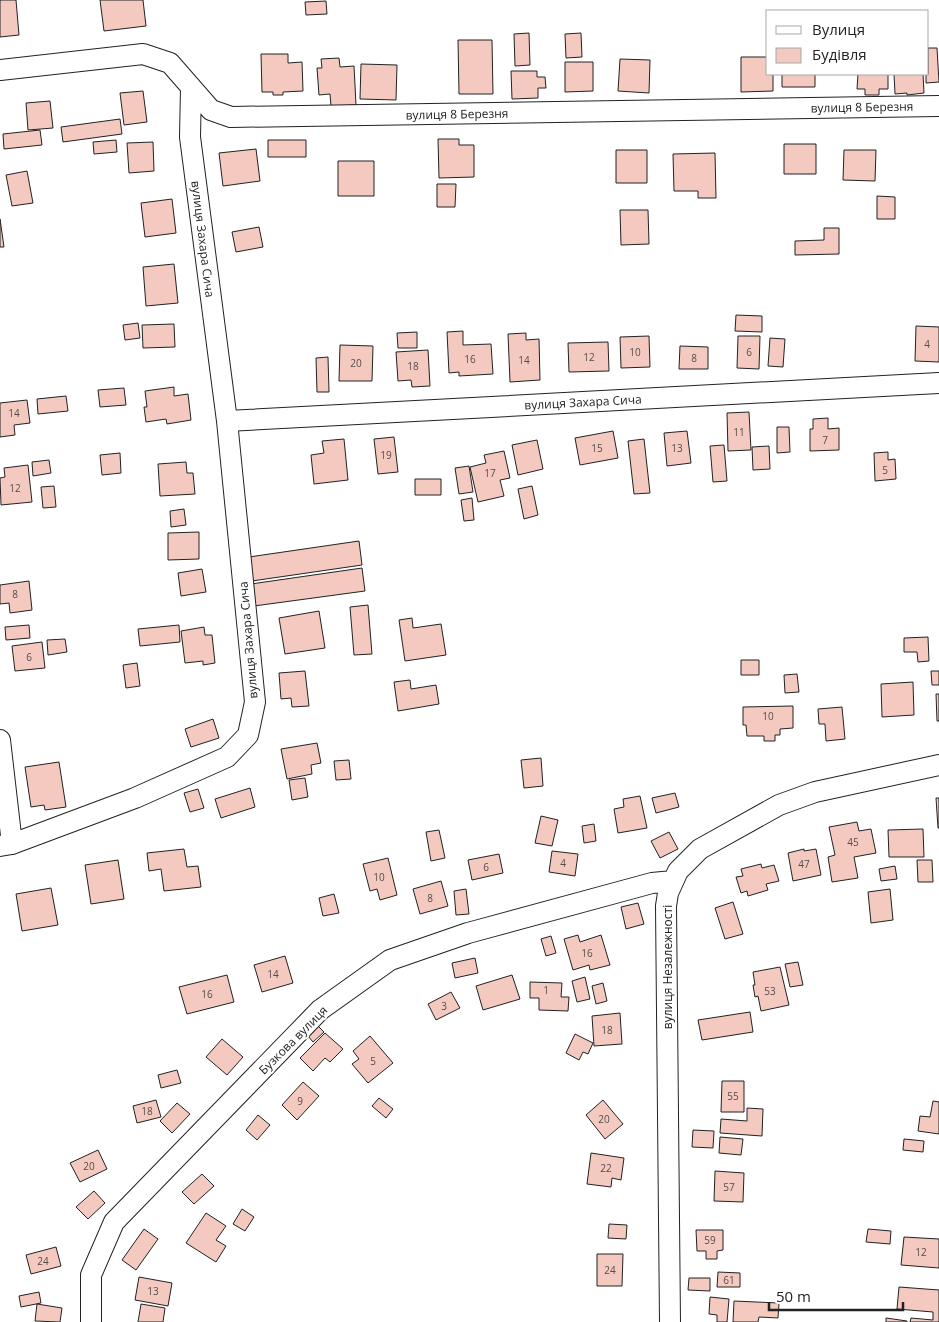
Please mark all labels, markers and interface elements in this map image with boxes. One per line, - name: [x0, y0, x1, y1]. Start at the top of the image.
- legend: [766, 10, 929, 75]
- text: Вулиця: [812, 19, 865, 39]
- text: Будівля: [812, 44, 867, 64]
- street label: вулиця 8 Березня: [810, 98, 914, 116]
- street label: вулиця 8 Березня: [405, 105, 509, 123]
- street label: вулиця Захара Сича: [187, 180, 219, 298]
- house number: 4: [924, 337, 930, 351]
- house number: 10: [629, 345, 641, 359]
- house number: 6: [746, 345, 752, 359]
- house number: 12: [583, 350, 595, 364]
- house number: 8: [691, 351, 697, 365]
- house number: 16: [464, 352, 476, 366]
- house number: 14: [518, 353, 530, 367]
- house number: 20: [350, 356, 362, 370]
- house number: 18: [407, 359, 419, 373]
- street label: вулиця Захара Сича: [524, 390, 642, 414]
- house number: 14: [8, 406, 20, 420]
- house number: 11: [733, 425, 745, 439]
- house number: 7: [822, 433, 828, 447]
- house number: 15: [591, 441, 603, 455]
- house number: 13: [671, 441, 683, 455]
- house number: 19: [380, 448, 392, 462]
- house number: 5: [882, 463, 888, 477]
- house number: 17: [484, 466, 496, 480]
- house number: 12: [9, 481, 21, 495]
- street label: вулиця Захара Сича: [234, 581, 262, 699]
- house number: 8: [12, 587, 18, 601]
- house number: 6: [26, 650, 32, 664]
- house number: 10: [762, 709, 774, 723]
- house number: 45: [847, 835, 859, 849]
- house number: 4: [560, 856, 566, 870]
- house number: 47: [798, 857, 810, 871]
- house number: 6: [483, 860, 489, 874]
- house number: 10: [373, 870, 385, 884]
- house number: 8: [427, 891, 433, 905]
- street label: вулиця Незалежності: [659, 905, 676, 1029]
- house number: 16: [581, 946, 593, 960]
- house number: 14: [267, 967, 279, 981]
- house number: 1: [543, 983, 549, 997]
- house number: 53: [764, 984, 776, 998]
- house number: 16: [201, 987, 213, 1001]
- house number: 3: [441, 999, 447, 1013]
- street label: Бузкова вулиця: [255, 1002, 331, 1078]
- house number: 18: [601, 1023, 613, 1037]
- house number: 5: [370, 1054, 376, 1068]
- house number: 55: [727, 1089, 739, 1103]
- house number: 9: [297, 1094, 303, 1108]
- house number: 18: [141, 1104, 153, 1118]
- house number: 20: [598, 1112, 610, 1126]
- house number: 20: [83, 1159, 95, 1173]
- house number: 22: [600, 1161, 612, 1175]
- house number: 57: [723, 1180, 735, 1194]
- house number: 59: [704, 1233, 716, 1247]
- house number: 12: [915, 1245, 927, 1259]
- house number: 24: [37, 1254, 49, 1268]
- house number: 24: [604, 1263, 616, 1277]
- house number: 61: [723, 1273, 735, 1287]
- scale bar: [769, 1280, 903, 1312]
- house number: 13: [147, 1284, 159, 1298]
- text: 50 m: [776, 1286, 811, 1306]

